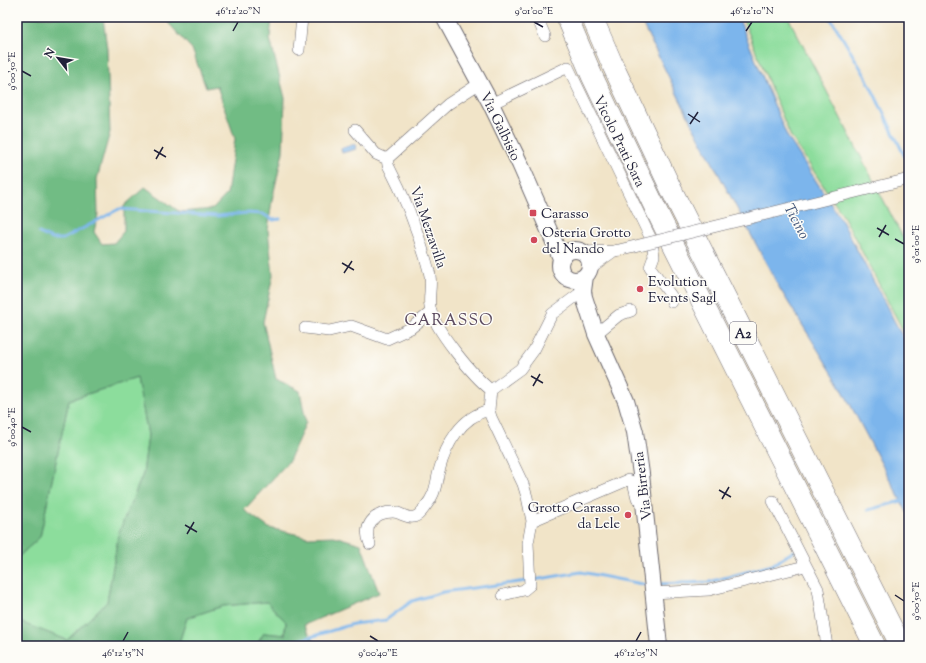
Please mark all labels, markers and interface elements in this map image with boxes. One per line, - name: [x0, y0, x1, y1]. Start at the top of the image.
- text: 46°12'20"N: [216, 4, 260, 19]
- text: 9°01'00"E: [515, 4, 553, 19]
- text: 46°12'10"N: [730, 4, 774, 19]
- north arrow: [38, 38, 78, 78]
- text: N: [41, 45, 60, 62]
- text: 9°00'50"E: [5, 52, 20, 90]
- street label: Via Galbisio: [474, 89, 525, 165]
- street label: Vicolo Prati Sara: [587, 93, 649, 192]
- street label: Via Mezzavilla: [404, 184, 451, 272]
- water label: Ticino: [778, 200, 814, 243]
- place label: Carasso: [541, 205, 589, 225]
- marker: Carasso: [528, 208, 538, 218]
- place label: Osteria Grotto del Nando: [542, 224, 631, 260]
- text: 9°01'00"E: [909, 225, 924, 263]
- marker: Osteria Grotto del Nando: [529, 235, 539, 245]
- place label: Evolution Events Sagl: [648, 273, 717, 309]
- marker: Evolution Events Sagl: [635, 284, 645, 294]
- district label: CARASSO: [404, 310, 494, 333]
- road number: A2: [730, 322, 756, 344]
- text: 9°00'40"E: [5, 407, 20, 447]
- street label: Via Birreria: [630, 450, 658, 521]
- place label: Grotto Carasso da Lele: [528, 499, 620, 535]
- marker: Grotto Carasso da Lele: [623, 510, 633, 520]
- text: 9°00'50"E: [909, 582, 924, 620]
- text: 46°12'15"N: [102, 646, 144, 661]
- text: 9°00'40"E: [358, 646, 398, 661]
- text: 46°12'05"N: [614, 646, 658, 661]

